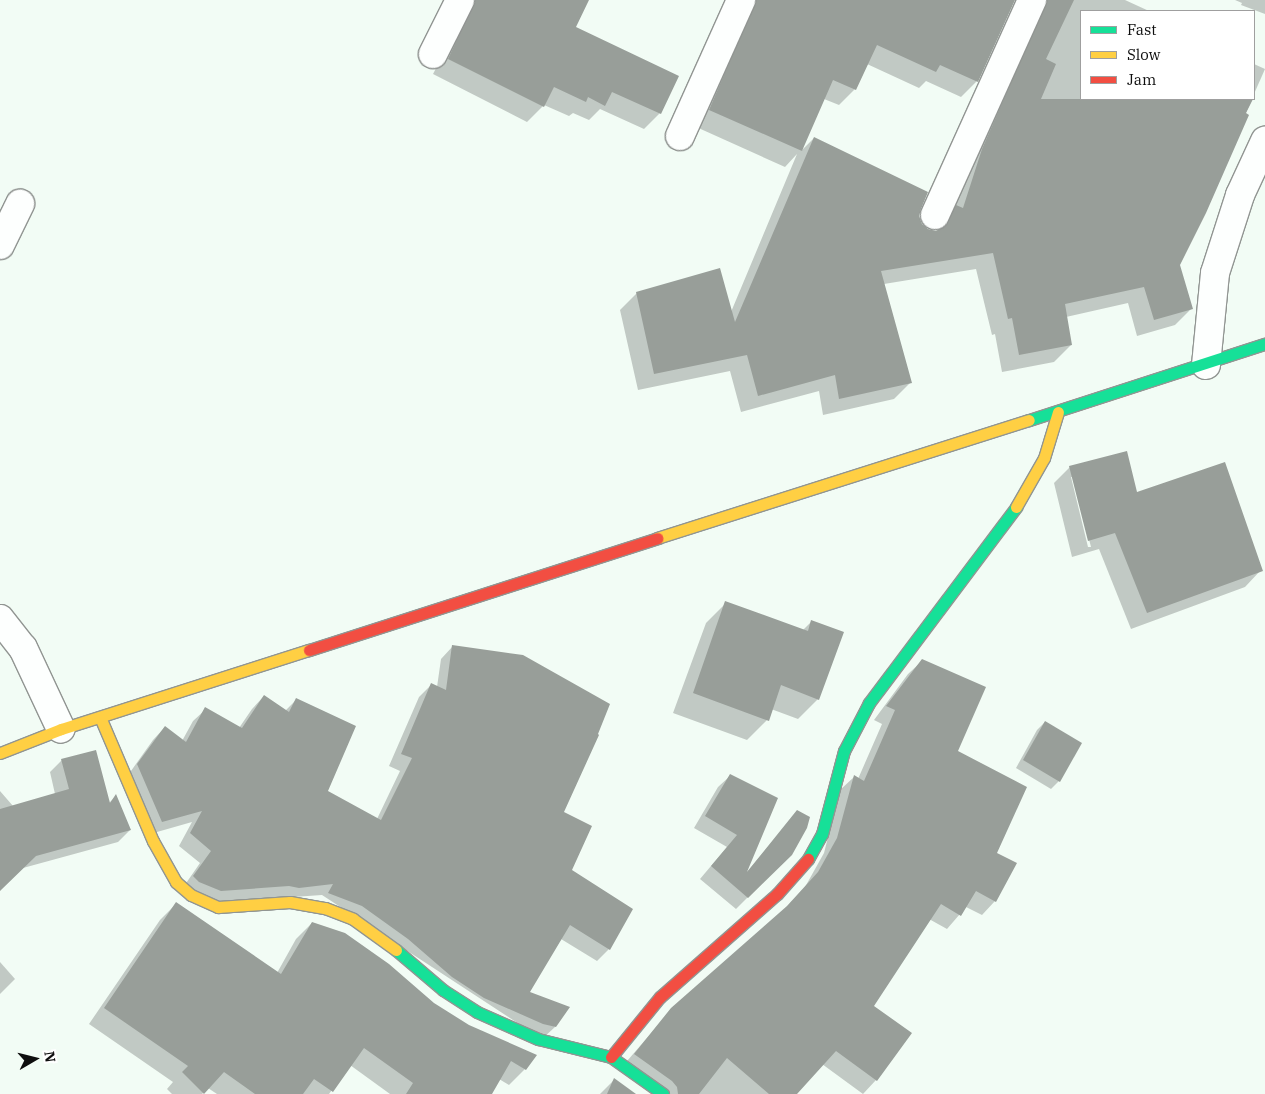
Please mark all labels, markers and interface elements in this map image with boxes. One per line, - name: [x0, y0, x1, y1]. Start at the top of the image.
- legend: [1080, 10, 1255, 100]
- text: Fast: [1127, 20, 1157, 39]
- text: Slow: [1127, 45, 1160, 64]
- text: Jam: [1127, 70, 1156, 89]
- north arrow: [10, 1034, 60, 1084]
- text: N: [40, 1050, 60, 1064]

